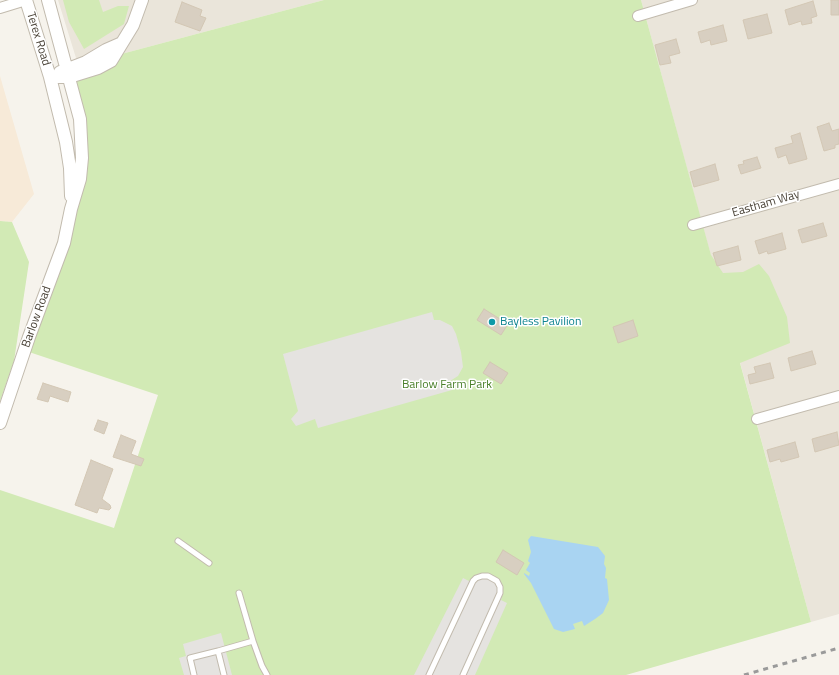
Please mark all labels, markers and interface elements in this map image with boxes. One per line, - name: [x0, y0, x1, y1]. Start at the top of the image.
- street label: Terex Road: [23, 10, 53, 68]
- street label: Eastham Way: [730, 187, 802, 221]
- street label: Barlow Road: [19, 284, 55, 350]
- place label: Bayless Pavilion: [500, 315, 581, 329]
- marker: Bayless Pavilion: [487, 317, 497, 327]
- park label: Barlow Farm Park: [402, 378, 492, 392]

